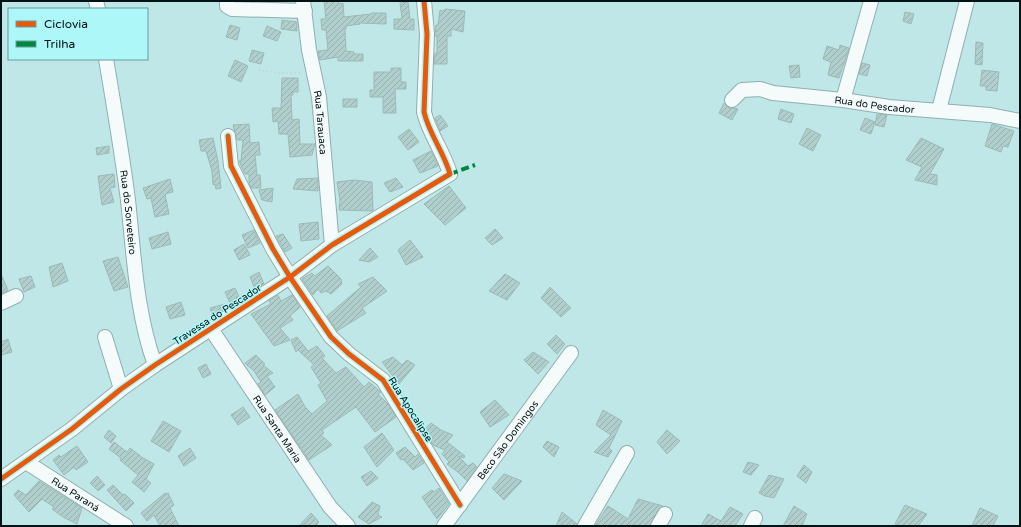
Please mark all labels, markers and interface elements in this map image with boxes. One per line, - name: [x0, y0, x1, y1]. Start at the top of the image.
- legend: [8, 8, 148, 60]
- text: Ciclovia: [44, 17, 88, 31]
- text: Trilha: [44, 37, 75, 51]
- street label: Rua Tarauaca: [311, 89, 329, 155]
- street label: Rua do Pescador: [834, 94, 915, 116]
- street label: Rua do Sorveteiro: [117, 169, 138, 255]
- street label: Travessa do Pescador: [171, 282, 264, 348]
- street label: Rua Apocalipse: [385, 375, 435, 444]
- street label: Rua Santa Maria: [250, 393, 304, 465]
- street label: Beco São Domingos: [475, 398, 541, 482]
- street label: Rua Paraná: [49, 475, 101, 514]

